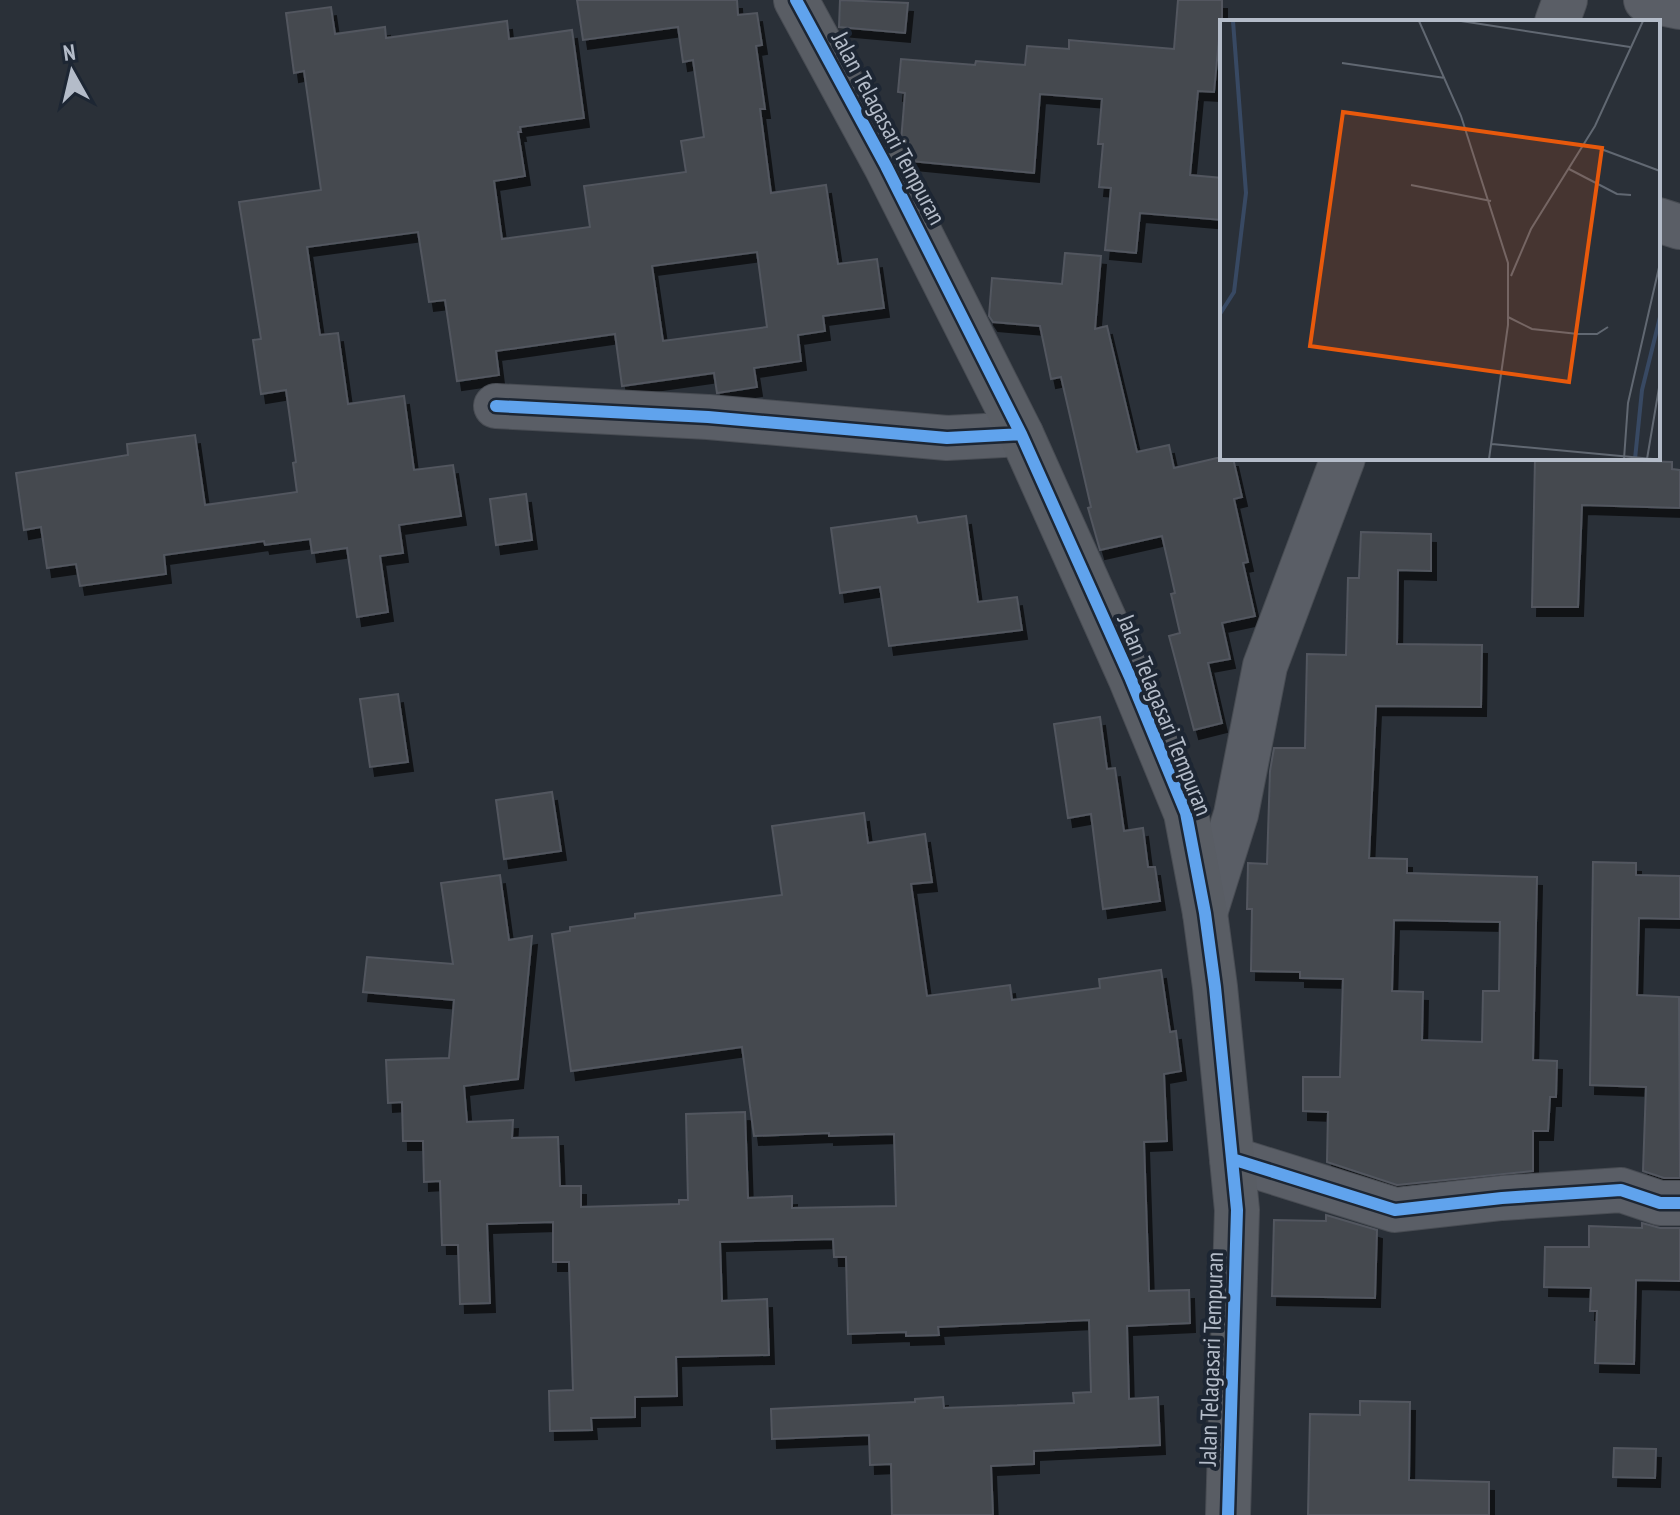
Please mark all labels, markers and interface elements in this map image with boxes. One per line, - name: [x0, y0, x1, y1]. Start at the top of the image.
- inset map: [1220, 20, 1660, 460]
- street label: Jalan Telagasari Tempuran: [825, 25, 953, 230]
- north arrow: [32, 32, 112, 112]
- text: N: [61, 38, 77, 67]
- street label: Jalan Telagasari Tempuran: [1110, 609, 1219, 820]
- street label: Jalan Telagasari Tempuran: [1192, 1251, 1230, 1468]

